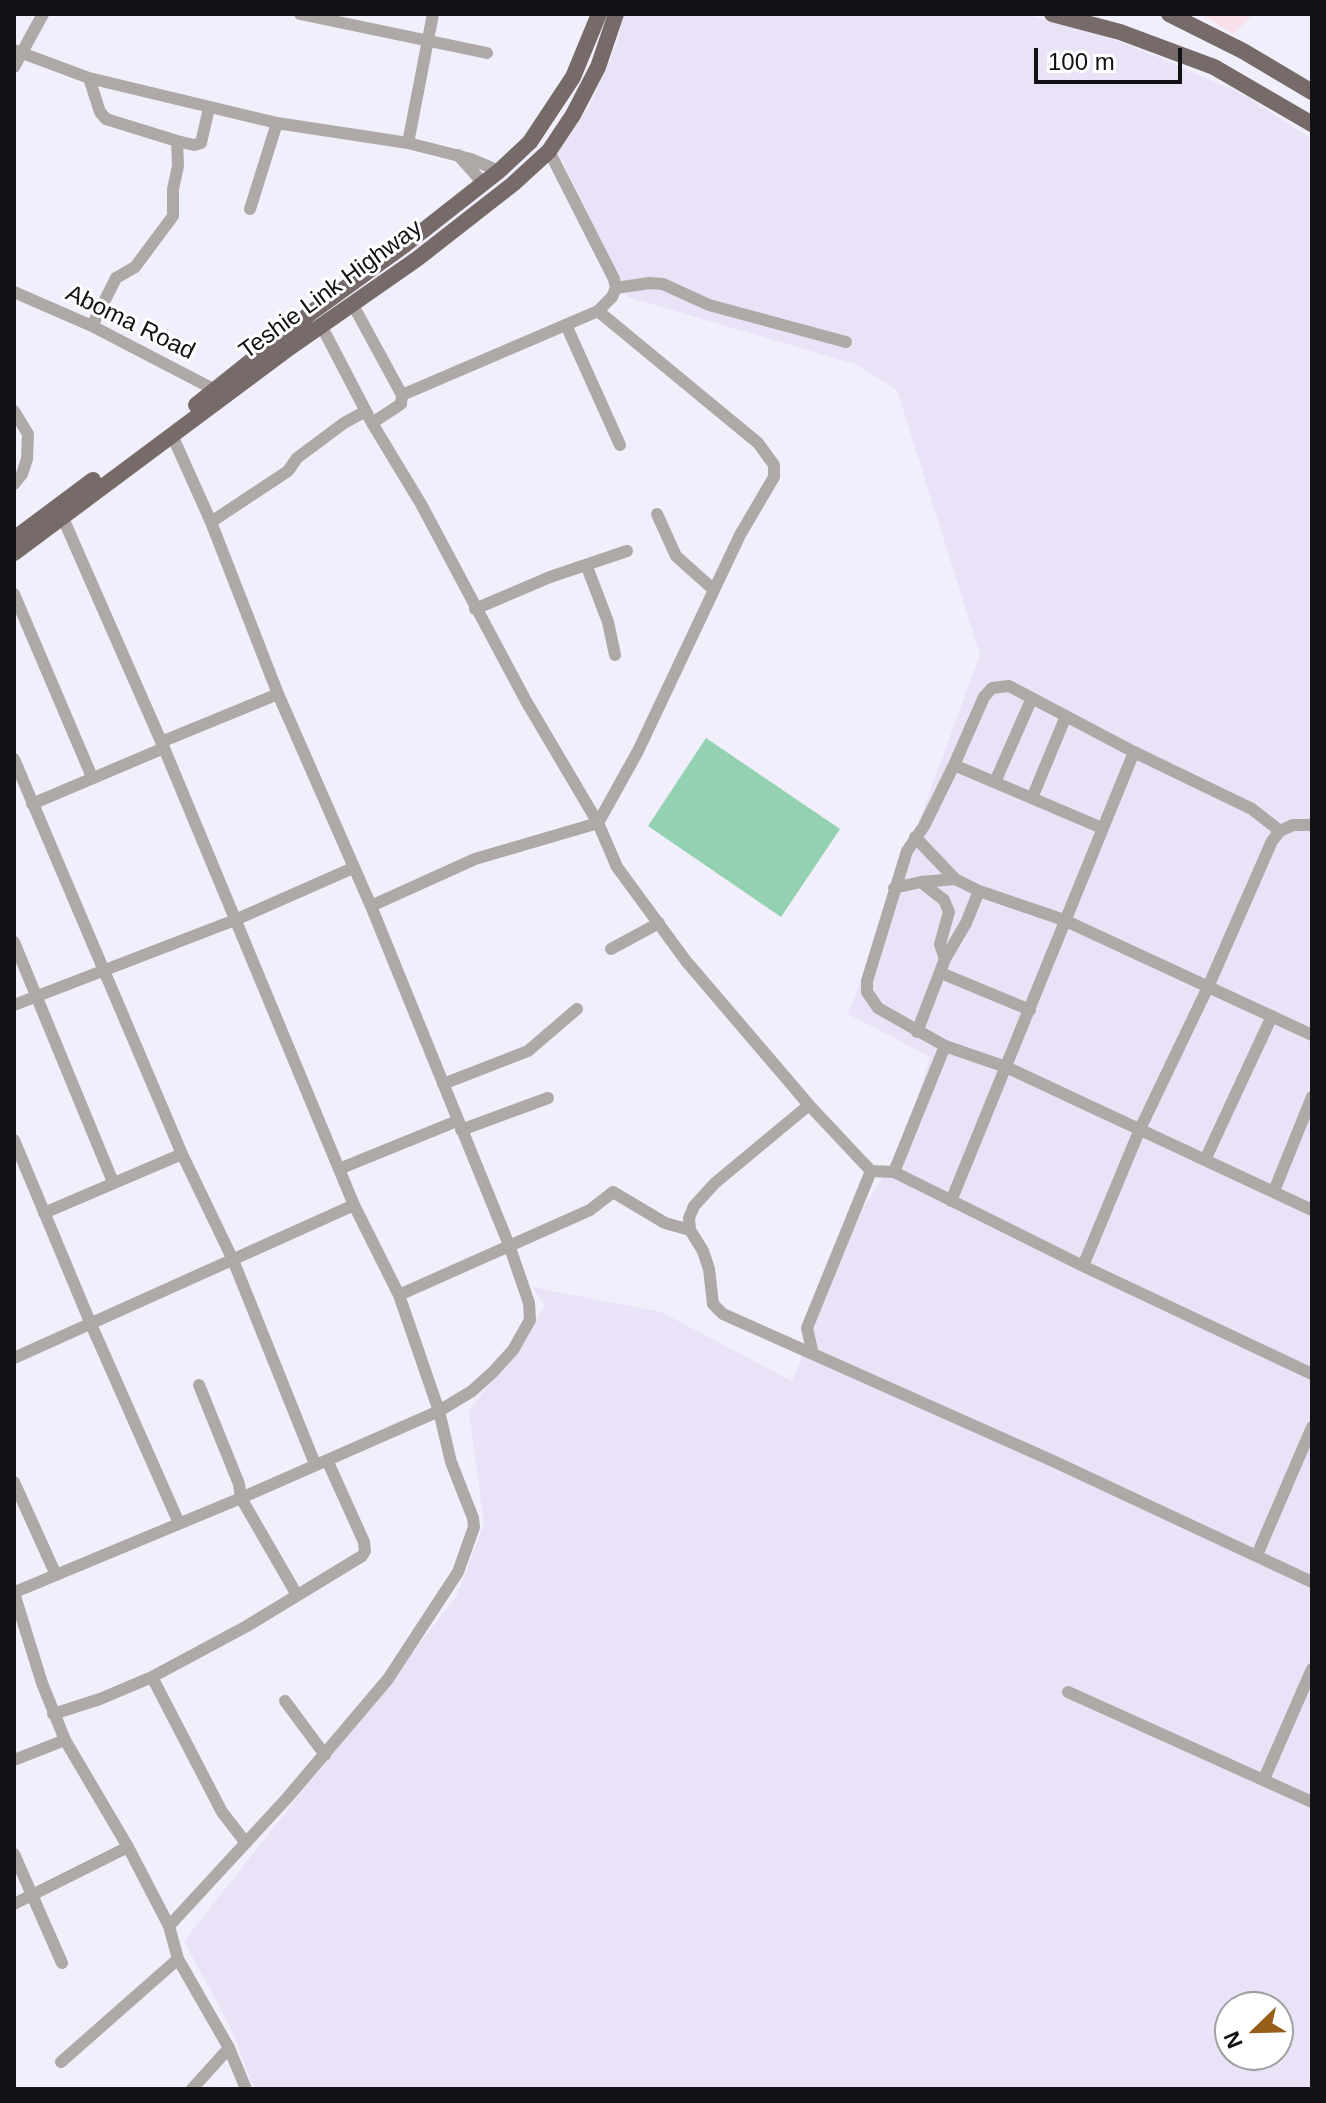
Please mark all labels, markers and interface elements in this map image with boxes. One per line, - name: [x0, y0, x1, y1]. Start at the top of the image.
- scale bar: [1038, 32, 1186, 82]
- text: 100 m: [1048, 48, 1115, 75]
- street label: Teshie Link Highway: [234, 214, 428, 366]
- street label: Aboma Road: [61, 279, 199, 367]
- north arrow: [1214, 1991, 1294, 2071]
- text: N: [1219, 2028, 1248, 2052]

